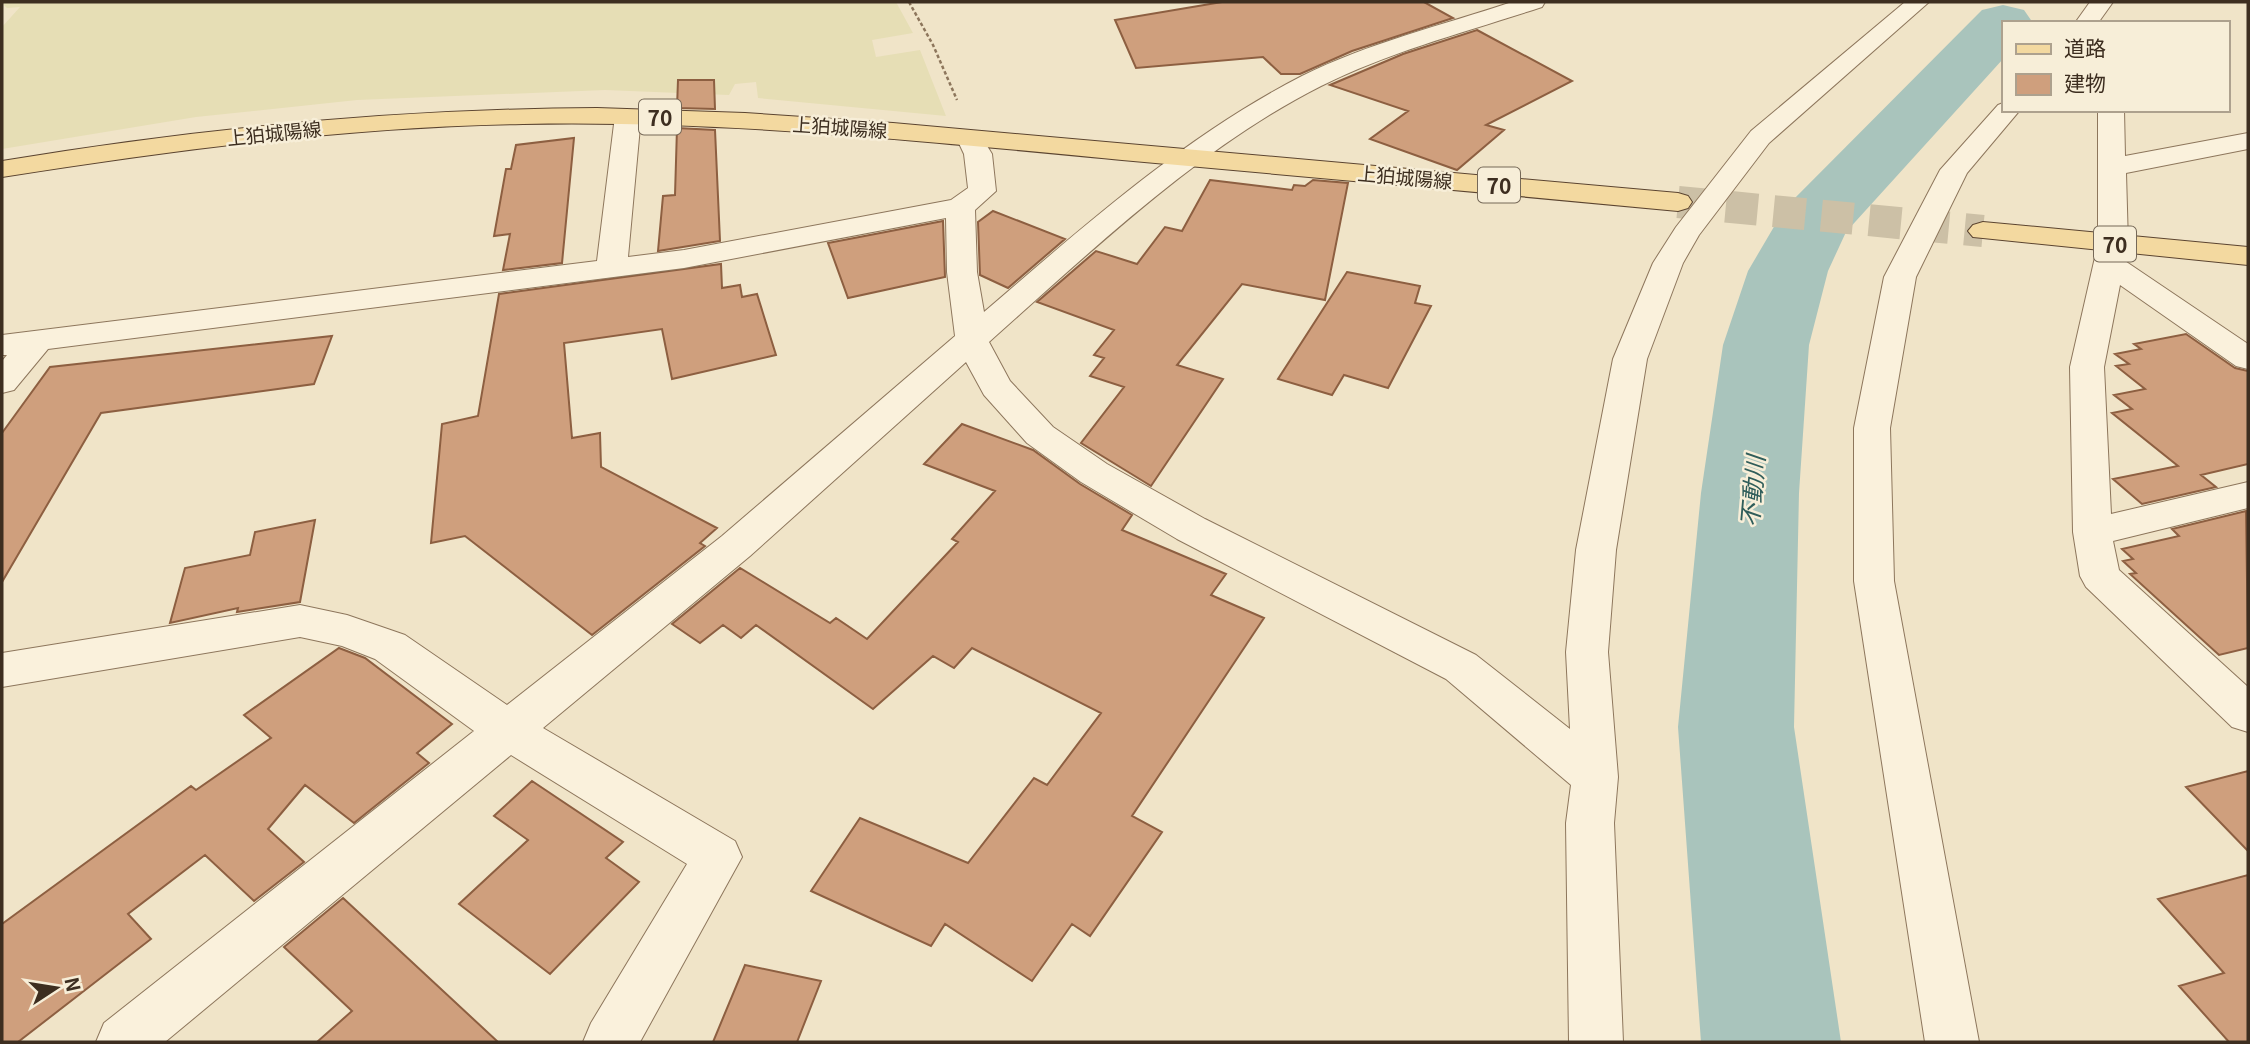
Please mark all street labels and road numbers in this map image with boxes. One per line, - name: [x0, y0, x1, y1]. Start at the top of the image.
- road number: 70: [639, 100, 681, 134]
- street label: 上狛城陽線: [792, 109, 888, 143]
- street label: 上狛城陽線: [225, 114, 323, 150]
- street label: 上狛城陽線: [1356, 158, 1454, 194]
- road number: 70: [1478, 168, 1520, 202]
- road number: 70: [2094, 226, 2136, 262]

